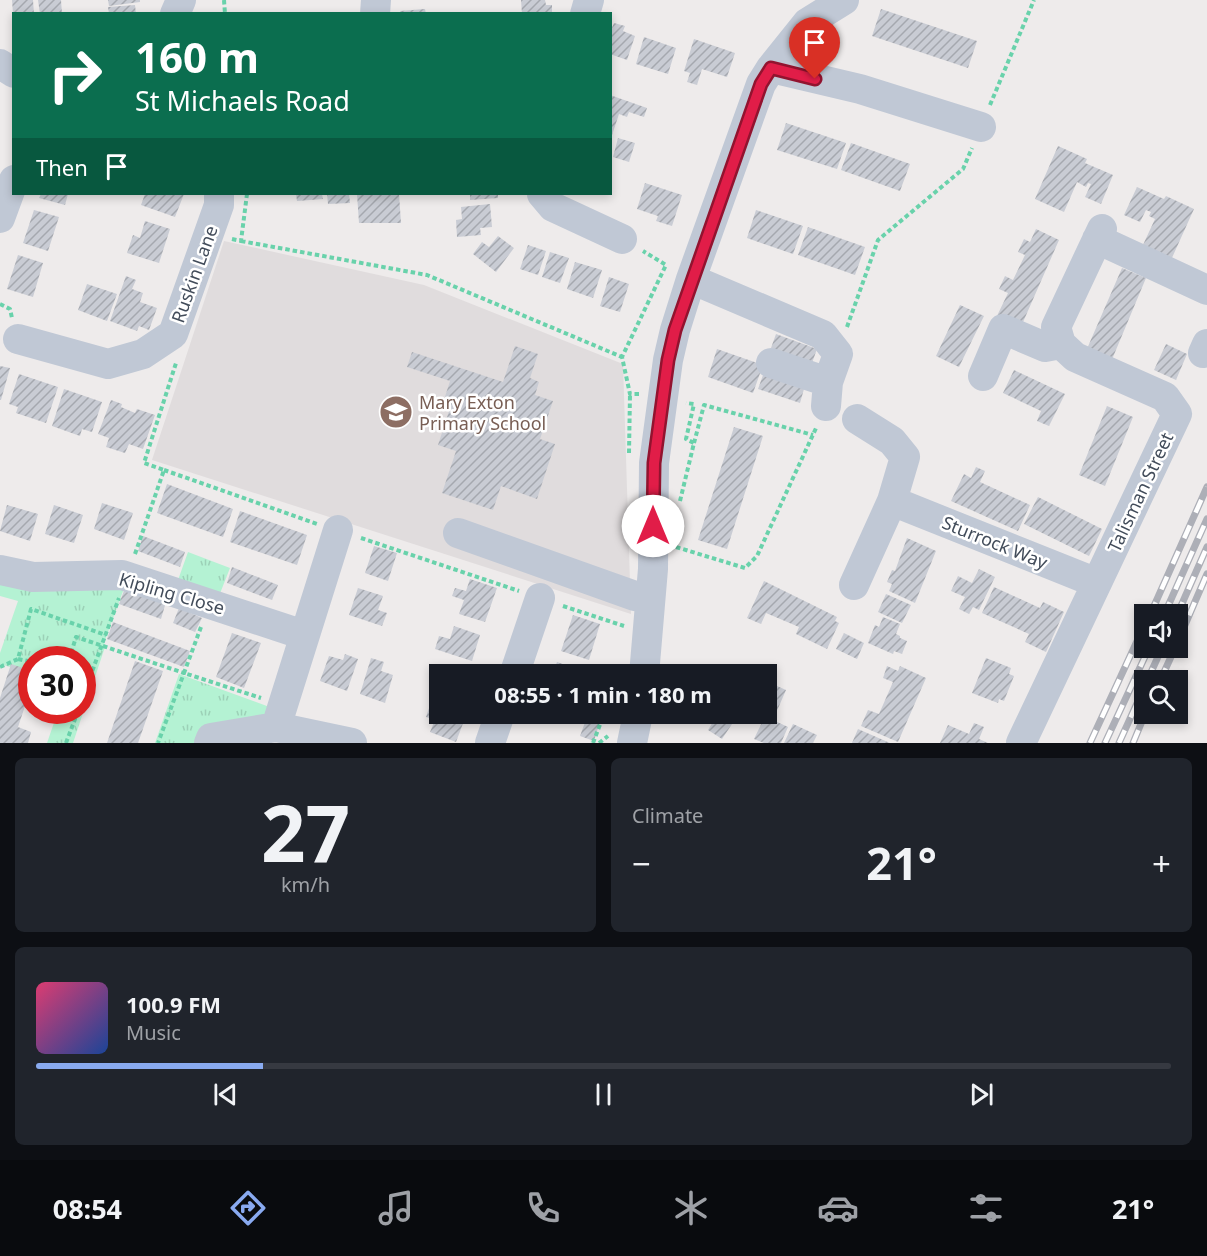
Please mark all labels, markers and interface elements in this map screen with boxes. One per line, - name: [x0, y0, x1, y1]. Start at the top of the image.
- pin: [789, 17, 840, 79]
- icon: arrive: [798, 26, 831, 59]
- text: 160 m: [135, 28, 259, 85]
- icon: right: [36, 36, 114, 114]
- text: St Michaels Road: [135, 82, 350, 119]
- icon: arrive: [100, 150, 133, 183]
- text: Then: [36, 152, 88, 182]
- street label: Ruskin Lane: [165, 222, 223, 326]
- place label: Mary Exton Primary School: [419, 390, 546, 435]
- school or university icon: Mary Exton Primary School: [378, 394, 414, 430]
- street label: Talisman Street: [1102, 428, 1178, 556]
- position arrow: [621, 494, 685, 558]
- street label: Sturrock Way: [939, 510, 1052, 574]
- street label: Kipling Close: [116, 566, 228, 620]
- map controls: [1134, 604, 1188, 724]
- button: sound: [1134, 604, 1188, 658]
- speed limit sign: 30: [18, 646, 96, 724]
- button: search: [1134, 670, 1188, 724]
- text: 08:55 · 1 min · 180 m: [494, 679, 712, 709]
- text: 27: [261, 779, 350, 885]
- text: Climate: [632, 802, 703, 829]
- text: 21°: [866, 832, 937, 893]
- text: −: [632, 841, 651, 886]
- text: +: [1152, 841, 1171, 886]
- text: km/h: [281, 871, 330, 898]
- text: 100.9 FM: [126, 989, 221, 1019]
- text: Music: [126, 1019, 181, 1046]
- icon: previous: [209, 1078, 242, 1111]
- icon: pause: [587, 1078, 620, 1111]
- icon: next: [965, 1078, 998, 1111]
- icon: directions: [227, 1187, 269, 1229]
- icon: music: [375, 1187, 417, 1229]
- icon: phone: [522, 1187, 564, 1229]
- icon: climate: [670, 1187, 712, 1229]
- icon: car: [817, 1187, 859, 1229]
- icon: filters: [965, 1187, 1007, 1229]
- text: 08:54: [53, 1190, 122, 1227]
- text: 21°: [1112, 1190, 1154, 1227]

